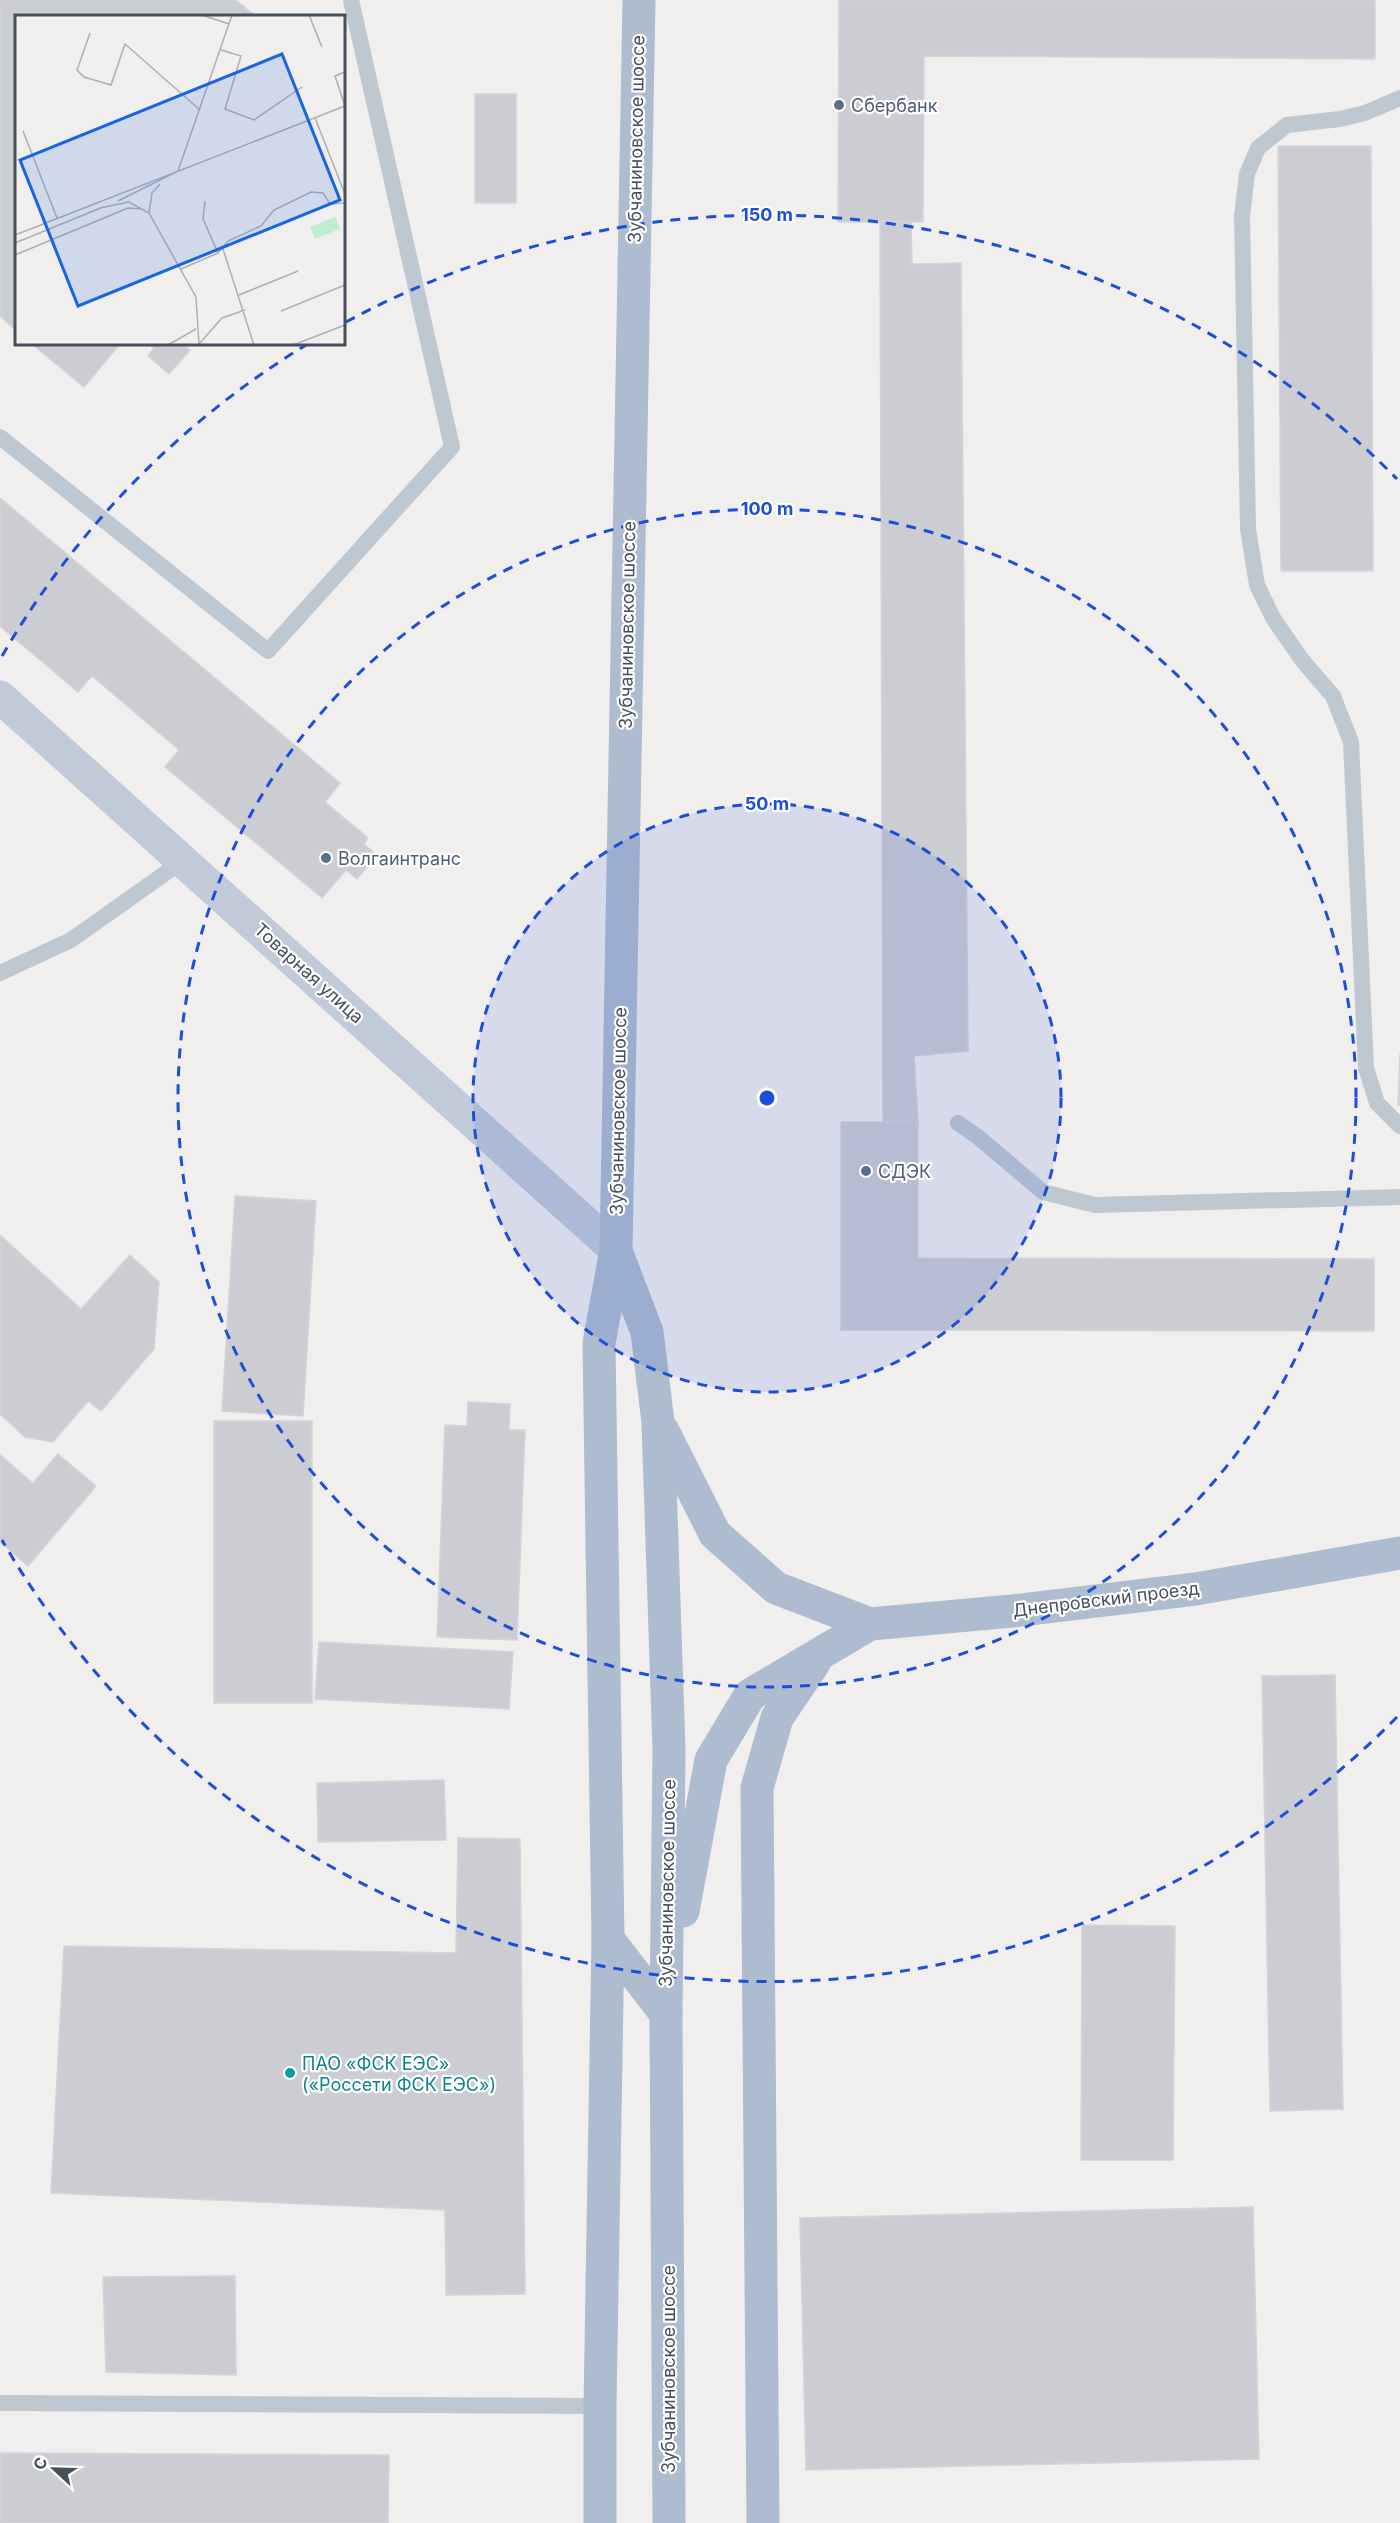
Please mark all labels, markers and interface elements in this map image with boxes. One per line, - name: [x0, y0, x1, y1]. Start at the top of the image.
- inset map: [15, 15, 345, 345]
- street label: Зубчаниновское шоссе: [624, 35, 648, 243]
- place label: Сбербанк: [851, 95, 938, 116]
- marker: Сбербанк: [832, 98, 846, 112]
- text: 150 m: [741, 204, 793, 225]
- text: 100 m: [741, 498, 793, 519]
- street label: Зубчаниновское шоссе: [615, 521, 639, 729]
- text: 50 m: [745, 793, 789, 814]
- place label: Волгаинтранс: [338, 848, 461, 869]
- marker: Волгаинтранс: [319, 851, 333, 865]
- street label: Товарная улица: [250, 919, 368, 1027]
- street label: Зубчаниновское шоссе: [606, 1007, 630, 1215]
- centre of rings: [757, 1088, 777, 1108]
- place label: СДЭК: [878, 1161, 931, 1182]
- marker: СДЭК: [859, 1164, 873, 1178]
- street label: Днепровский проезд: [1011, 1577, 1201, 1621]
- street label: Зубчаниновское шоссе: [655, 1779, 679, 1987]
- place label: ПАО «ФСК ЕЭС» («Россети ФСК ЕЭС»): [302, 2053, 496, 2095]
- marker: ПАО «ФСК ЕЭС» («Россети ФСК ЕЭС»): [283, 2066, 297, 2080]
- street label: Зубчаниновское шоссе: [658, 2265, 679, 2473]
- north arrow: [24, 2439, 84, 2499]
- text: С: [29, 2454, 52, 2473]

